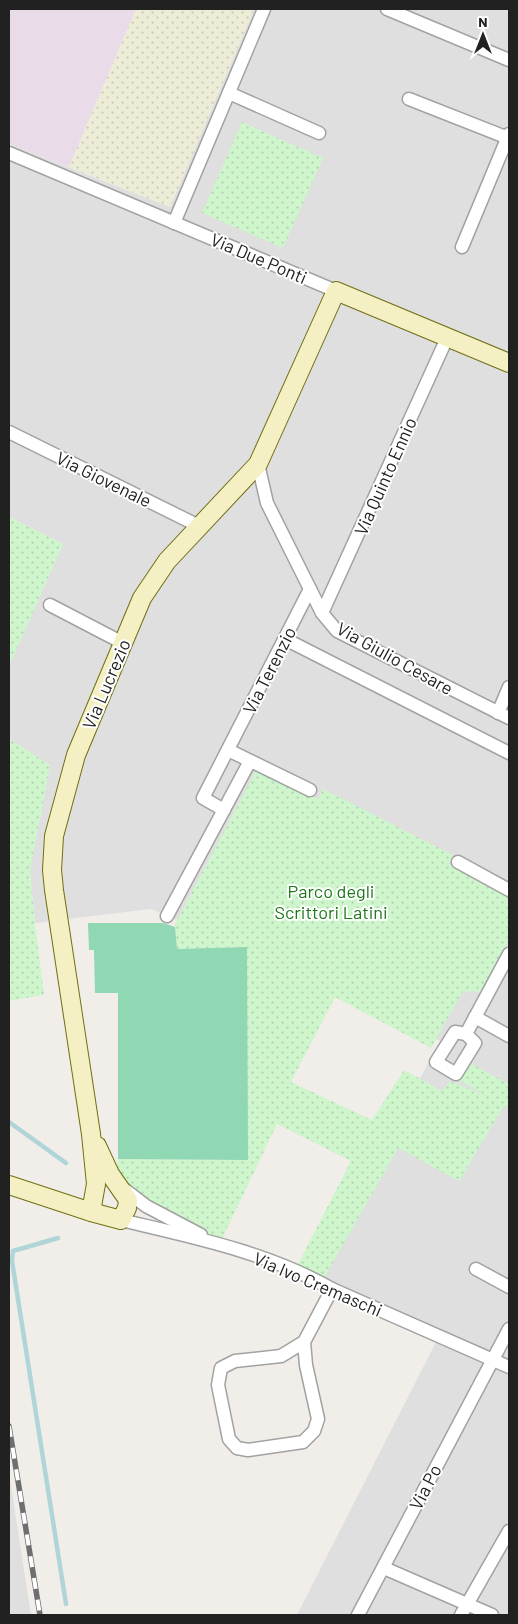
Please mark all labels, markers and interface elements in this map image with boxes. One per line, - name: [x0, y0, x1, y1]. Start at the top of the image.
- north arrow: [458, 10, 508, 60]
- text: N: [478, 13, 488, 30]
- street label: Via Due Ponti: [207, 228, 311, 288]
- street label: Via Quinto Ennio: [349, 414, 421, 538]
- street label: Via Giovenale: [53, 446, 155, 512]
- street label: Via Giulio Cesare: [333, 617, 457, 699]
- street label: Via Terenzio: [238, 623, 300, 717]
- street label: Via Lucrezio: [77, 636, 135, 732]
- park label: Parco degli Scrittori Latini: [274, 880, 388, 923]
- street label: Via Ivo Cremaschi: [250, 1247, 386, 1321]
- street label: Via Po: [404, 1461, 446, 1513]

